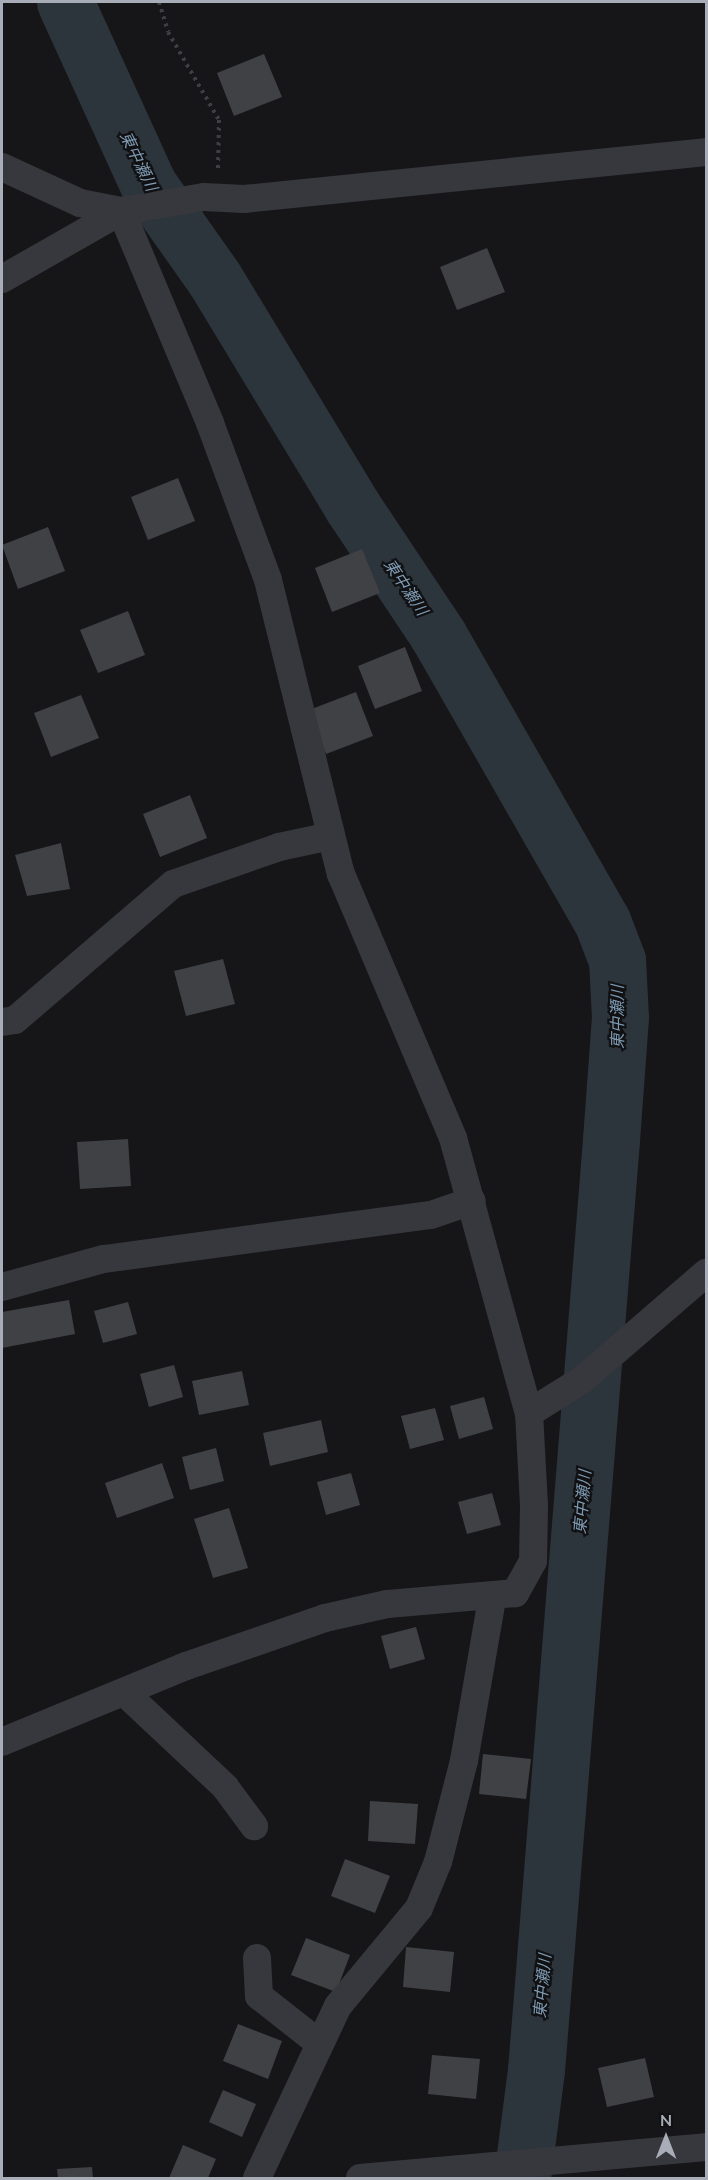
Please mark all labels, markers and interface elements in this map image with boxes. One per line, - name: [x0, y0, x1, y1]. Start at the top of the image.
- water label: 東中瀬川: [116, 128, 162, 194]
- water label: 東中瀬川: [380, 555, 432, 619]
- water label: 東中瀬川: [607, 985, 627, 1049]
- water label: 東中瀬川: [570, 1469, 594, 1535]
- water label: 東中瀬川: [530, 1953, 554, 2019]
- north arrow: [636, 2108, 696, 2168]
- text: N: [660, 2110, 672, 2130]

